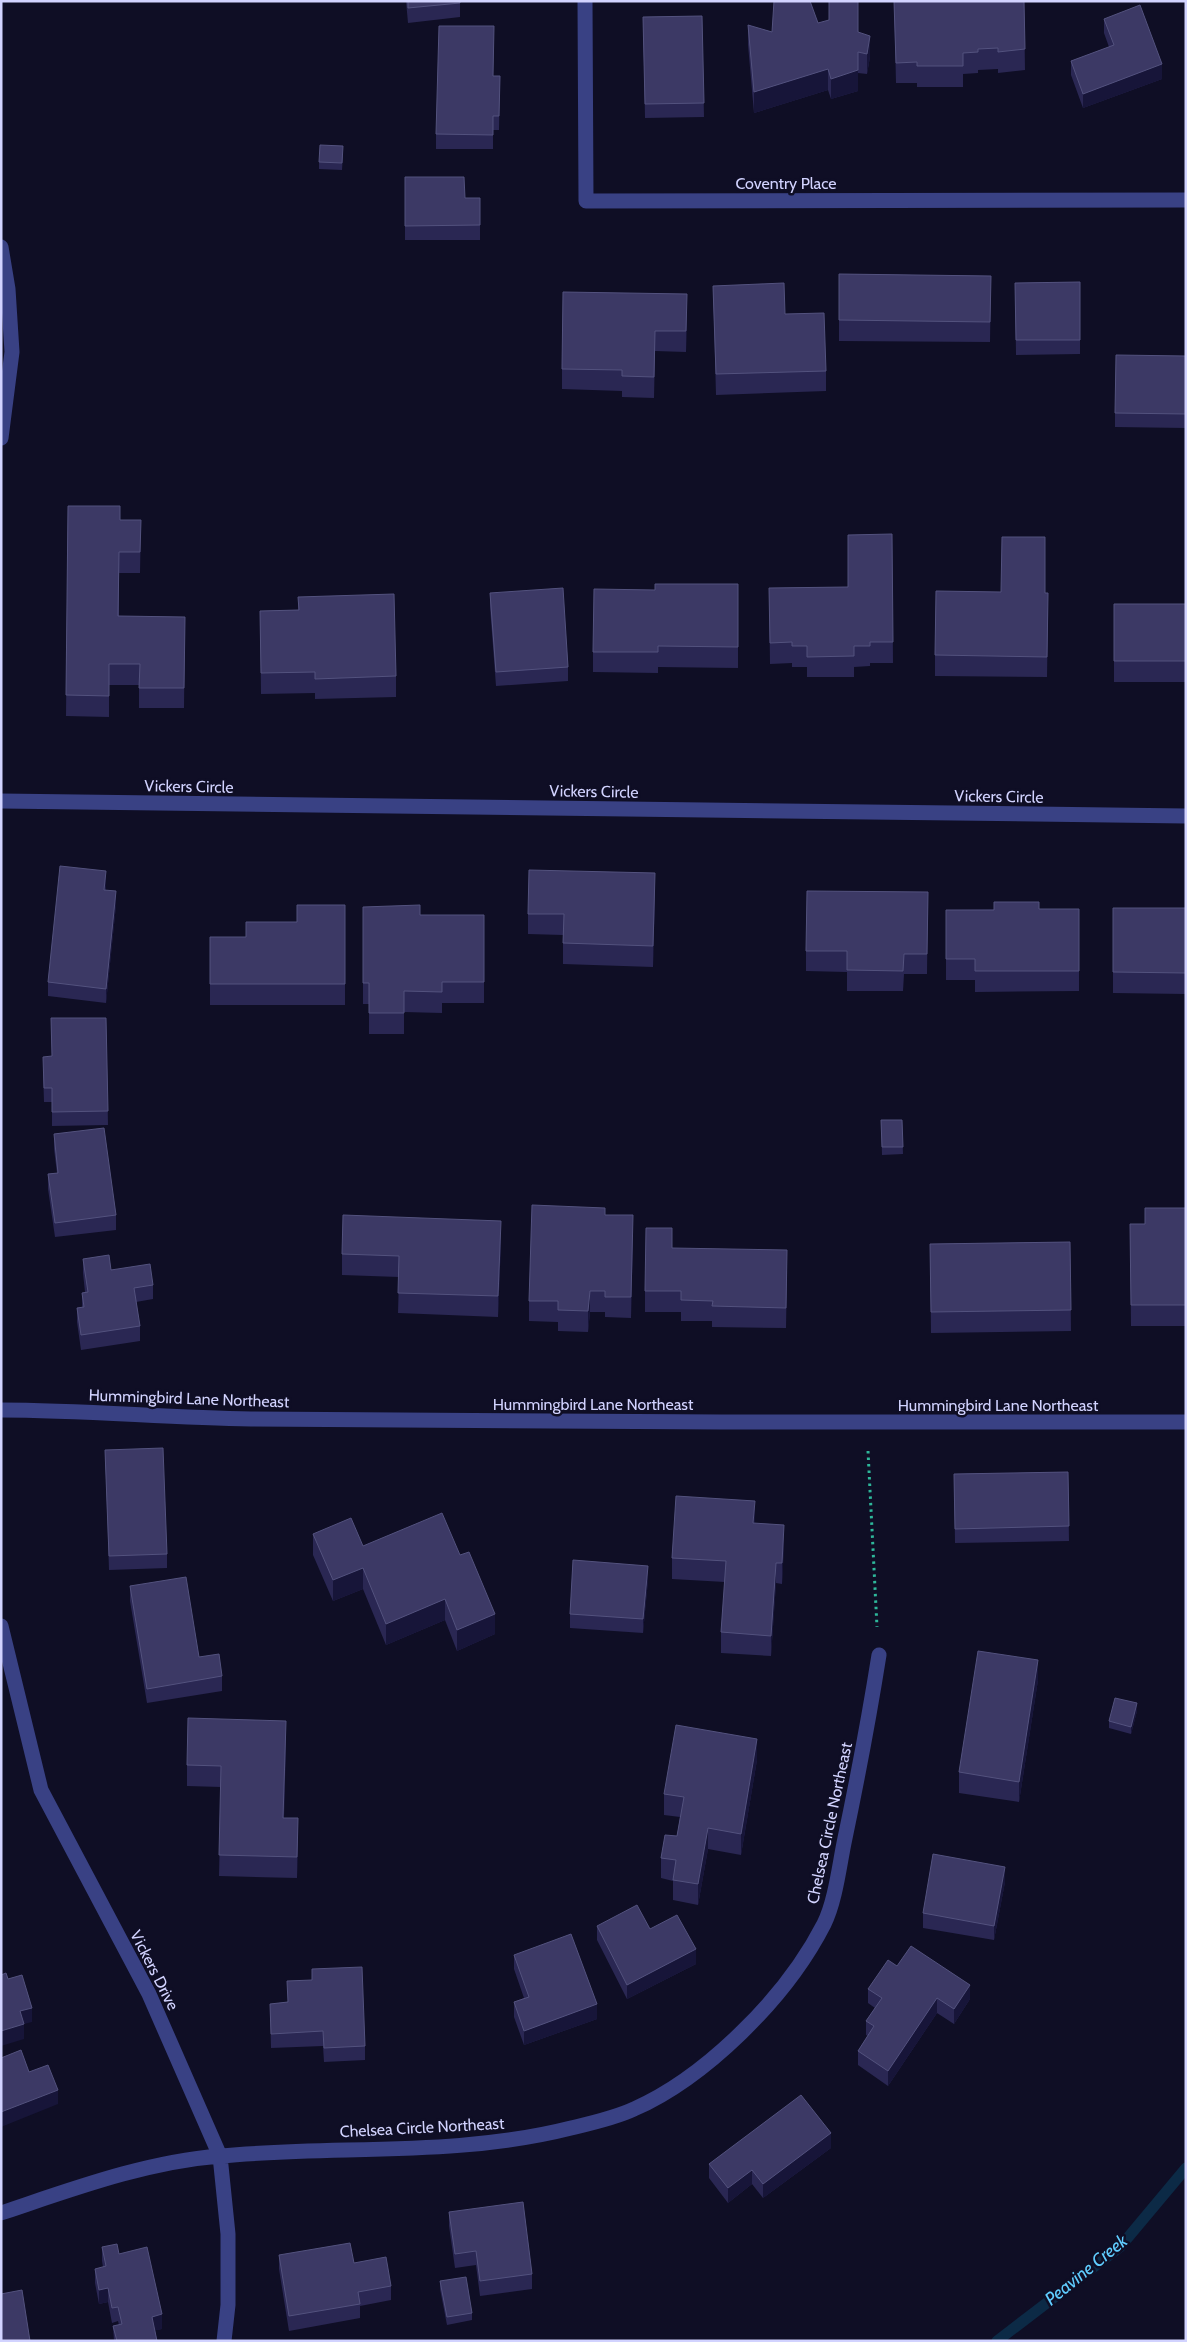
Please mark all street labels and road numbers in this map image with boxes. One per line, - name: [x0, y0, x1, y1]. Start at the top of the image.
- street label: Coventry Place: [735, 174, 837, 193]
- street label: Vickers Circle: [144, 776, 234, 797]
- street label: Vickers Circle: [549, 781, 639, 802]
- street label: Vickers Circle: [954, 786, 1044, 807]
- street label: Hummingbird Lane Northeast: [88, 1386, 290, 1412]
- street label: Hummingbird Lane Northeast: [493, 1395, 694, 1414]
- street label: Hummingbird Lane Northeast: [898, 1396, 1099, 1415]
- street label: Chelsea Circle Northeast: [803, 1740, 856, 1906]
- street label: Vickers Drive: [126, 1927, 183, 2013]
- street label: Chelsea Circle Northeast: [339, 2114, 505, 2141]

